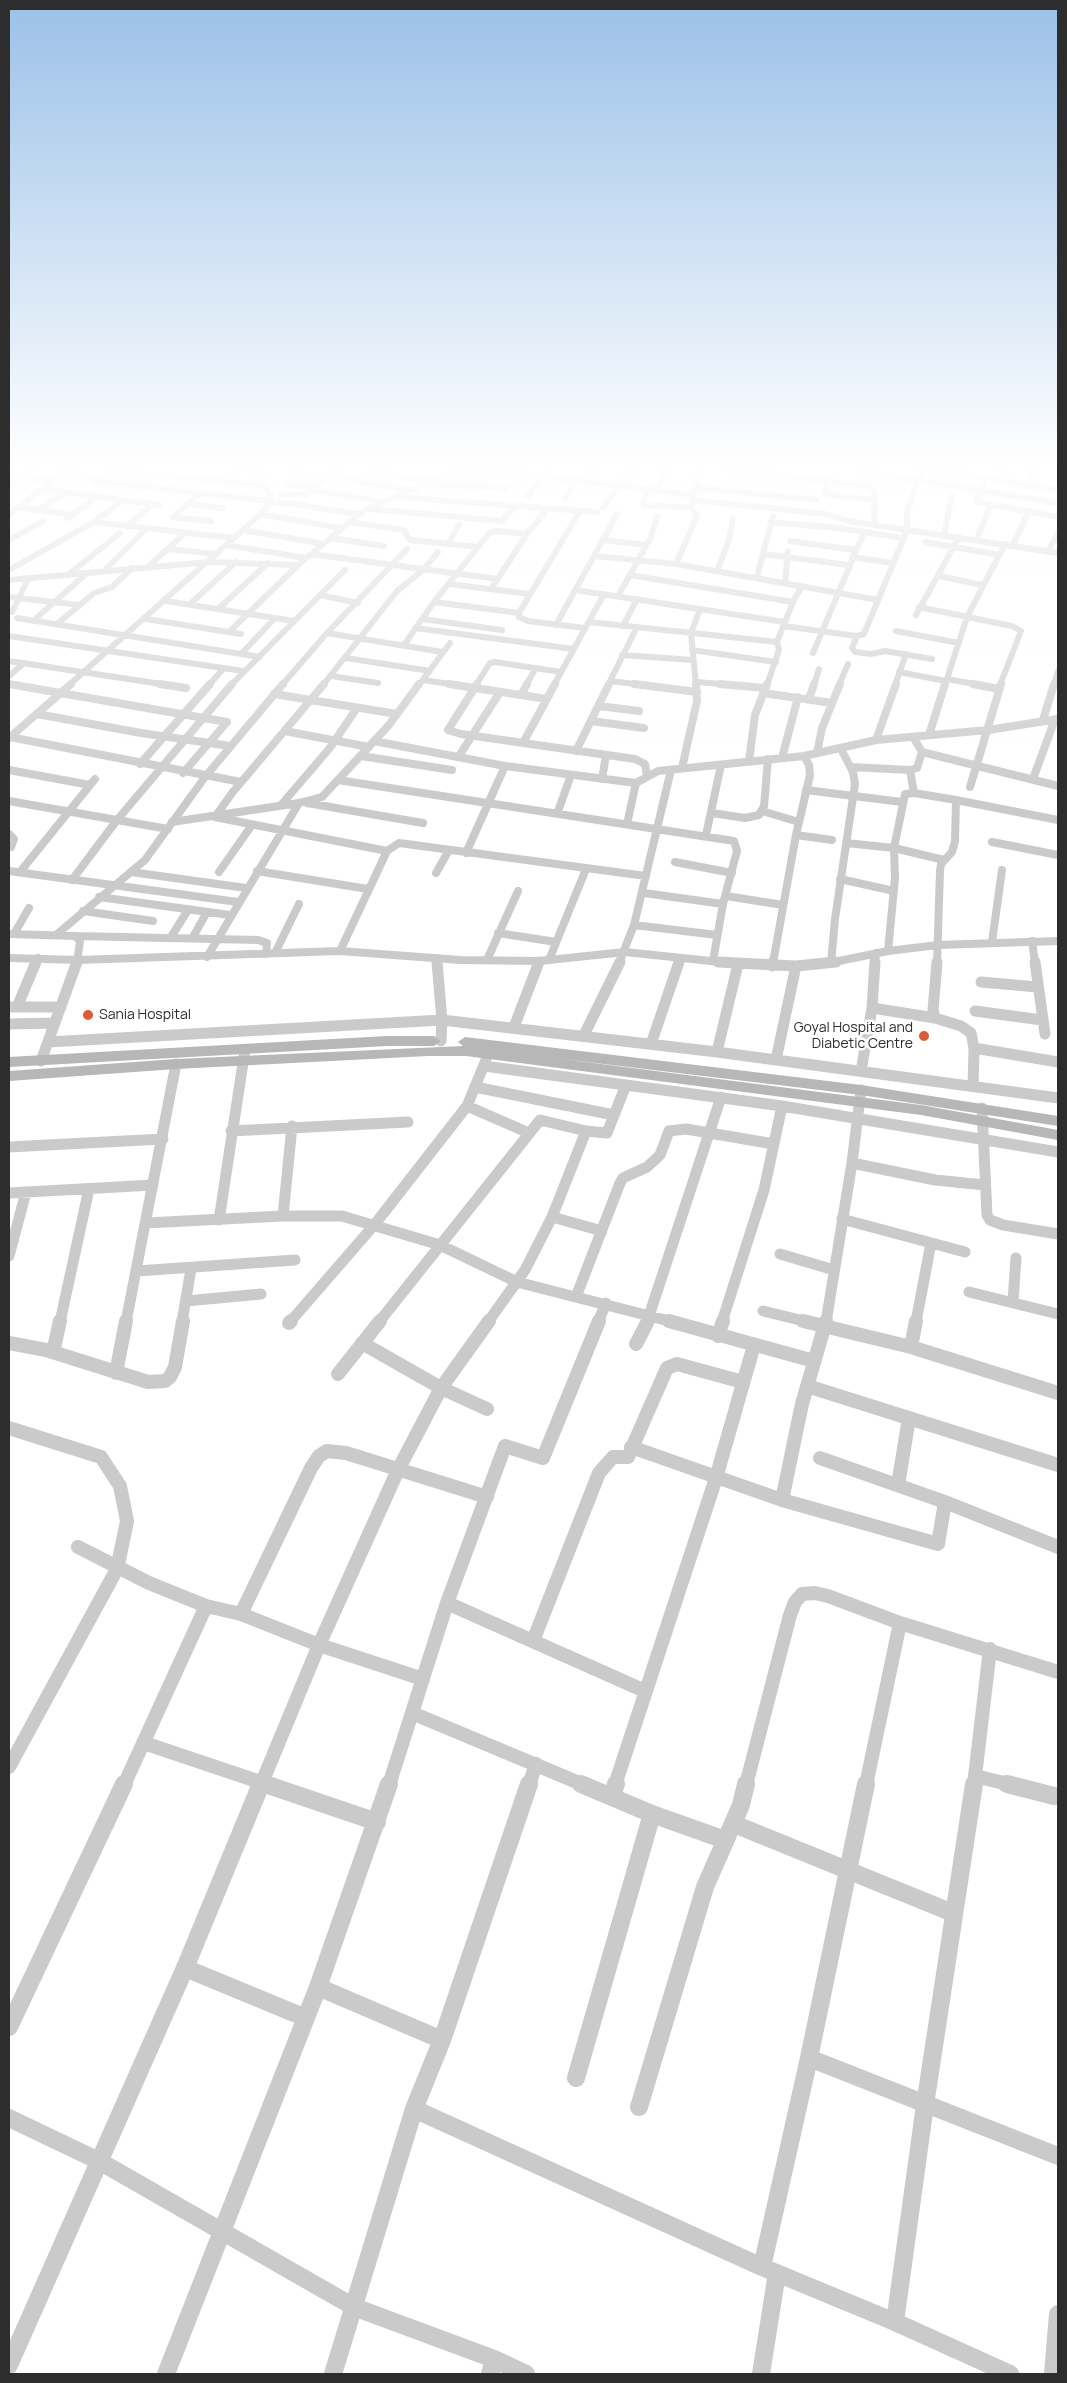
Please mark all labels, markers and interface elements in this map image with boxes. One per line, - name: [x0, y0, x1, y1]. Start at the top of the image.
- place label: Sania Hospital: [99, 1007, 191, 1023]
- marker: Sania Hospital: [81, 1008, 95, 1022]
- place label: Goyal Hospital and Diabetic Centre: [794, 1020, 913, 1052]
- marker: Goyal Hospital and Diabetic Centre: [917, 1029, 931, 1043]

